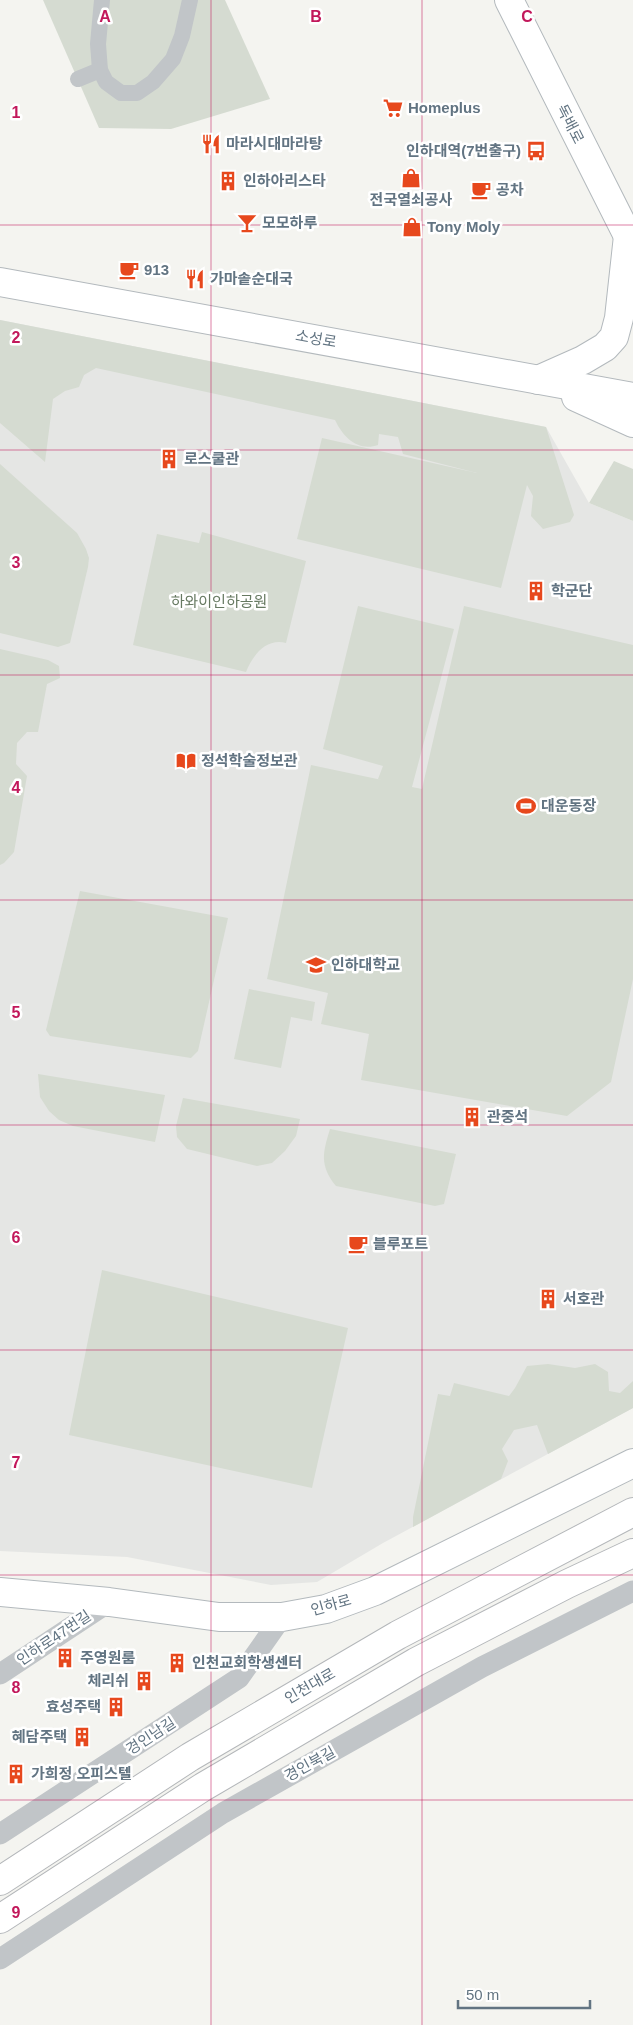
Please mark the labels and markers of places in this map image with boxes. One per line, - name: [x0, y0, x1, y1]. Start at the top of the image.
- supermarket icon: Homeplus: [382, 97, 404, 119]
- place label: Homeplus: [408, 99, 481, 116]
- restaurant icon: 마라시대마라탕: [200, 133, 222, 155]
- place label: 마라시대마라탕: [226, 135, 323, 152]
- bus stop icon: 인하대역(7번출구): [525, 140, 547, 162]
- place label: 인하대역(7번출구): [406, 142, 521, 159]
- shop icon: 전국열쇠공사: [400, 167, 422, 189]
- building icon: 인하아리스타: [217, 170, 239, 192]
- place label: 인하아리스타: [243, 172, 326, 189]
- cafe icon: 공차: [470, 179, 492, 201]
- place label: 공차: [496, 181, 524, 198]
- place label: 전국열쇠공사: [370, 191, 453, 208]
- bar icon: 모모하루: [236, 212, 258, 234]
- place label: 모모하루: [262, 214, 317, 231]
- shop icon: Tony Moly: [401, 216, 423, 238]
- place label: Tony Moly: [427, 218, 501, 235]
- cafe icon: 913: [118, 259, 140, 281]
- place label: 913: [144, 261, 169, 278]
- restaurant icon: 가마솥순대국: [184, 268, 206, 290]
- place label: 가마솥순대국: [210, 270, 293, 287]
- building icon: 로스쿨관: [158, 448, 180, 470]
- place label: 로스쿨관: [184, 450, 239, 467]
- building icon: 학군단: [525, 580, 547, 602]
- place label: 학군단: [551, 582, 593, 599]
- library icon: 정석학술정보관: [175, 750, 197, 772]
- place label: 정석학술정보관: [201, 752, 298, 769]
- sports icon: 대운동장: [515, 795, 537, 817]
- place label: 대운동장: [541, 797, 596, 814]
- school or university icon: 인하대학교: [305, 954, 327, 976]
- place label: 인하대학교: [331, 956, 400, 973]
- building icon: 관중석: [461, 1106, 483, 1128]
- place label: 관중석: [487, 1108, 528, 1125]
- cafe icon: 블루포트: [347, 1233, 369, 1255]
- place label: 블루포트: [373, 1235, 428, 1252]
- building icon: 서호관: [537, 1288, 559, 1310]
- place label: 서호관: [563, 1290, 605, 1307]
- building icon: 주영원룸: [54, 1647, 76, 1669]
- place label: 주영원룸: [80, 1649, 135, 1666]
- building icon: 인천교회학생센터: [166, 1652, 188, 1674]
- place label: 인천교회학생센터: [192, 1654, 302, 1671]
- building icon: 체리쉬: [133, 1670, 155, 1692]
- place label: 체리쉬: [88, 1672, 129, 1689]
- building icon: 효성주택: [105, 1696, 127, 1718]
- place label: 효성주택: [46, 1698, 101, 1715]
- building icon: 혜담주택: [71, 1726, 93, 1748]
- place label: 혜담주택: [12, 1728, 67, 1745]
- building icon: 가희정 오피스텔: [5, 1763, 27, 1785]
- place label: 가희정 오피스텔: [31, 1765, 132, 1782]

